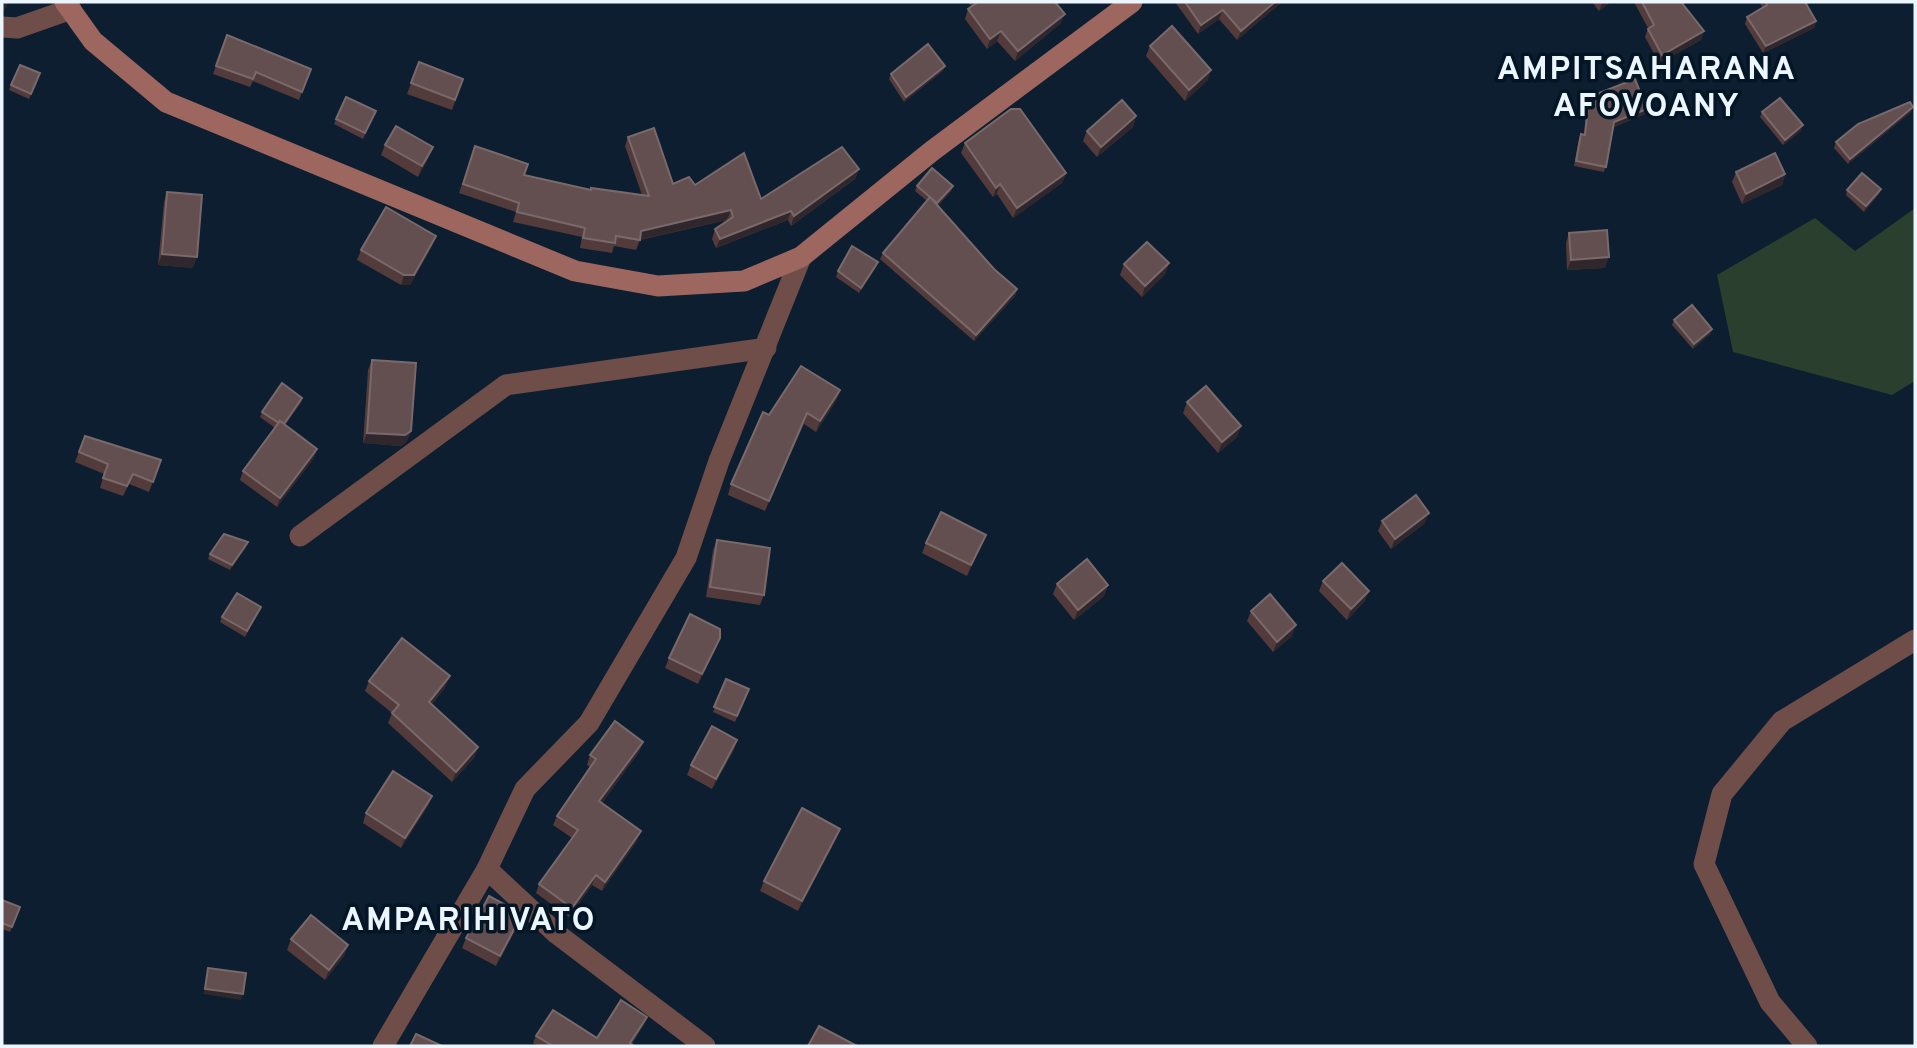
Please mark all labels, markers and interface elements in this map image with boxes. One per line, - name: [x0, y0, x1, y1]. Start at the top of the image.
- district label: AMPITSAHARANA AFOVOANY: [1497, 51, 1797, 128]
- district label: AMPARIHIVATO: [341, 902, 597, 942]

